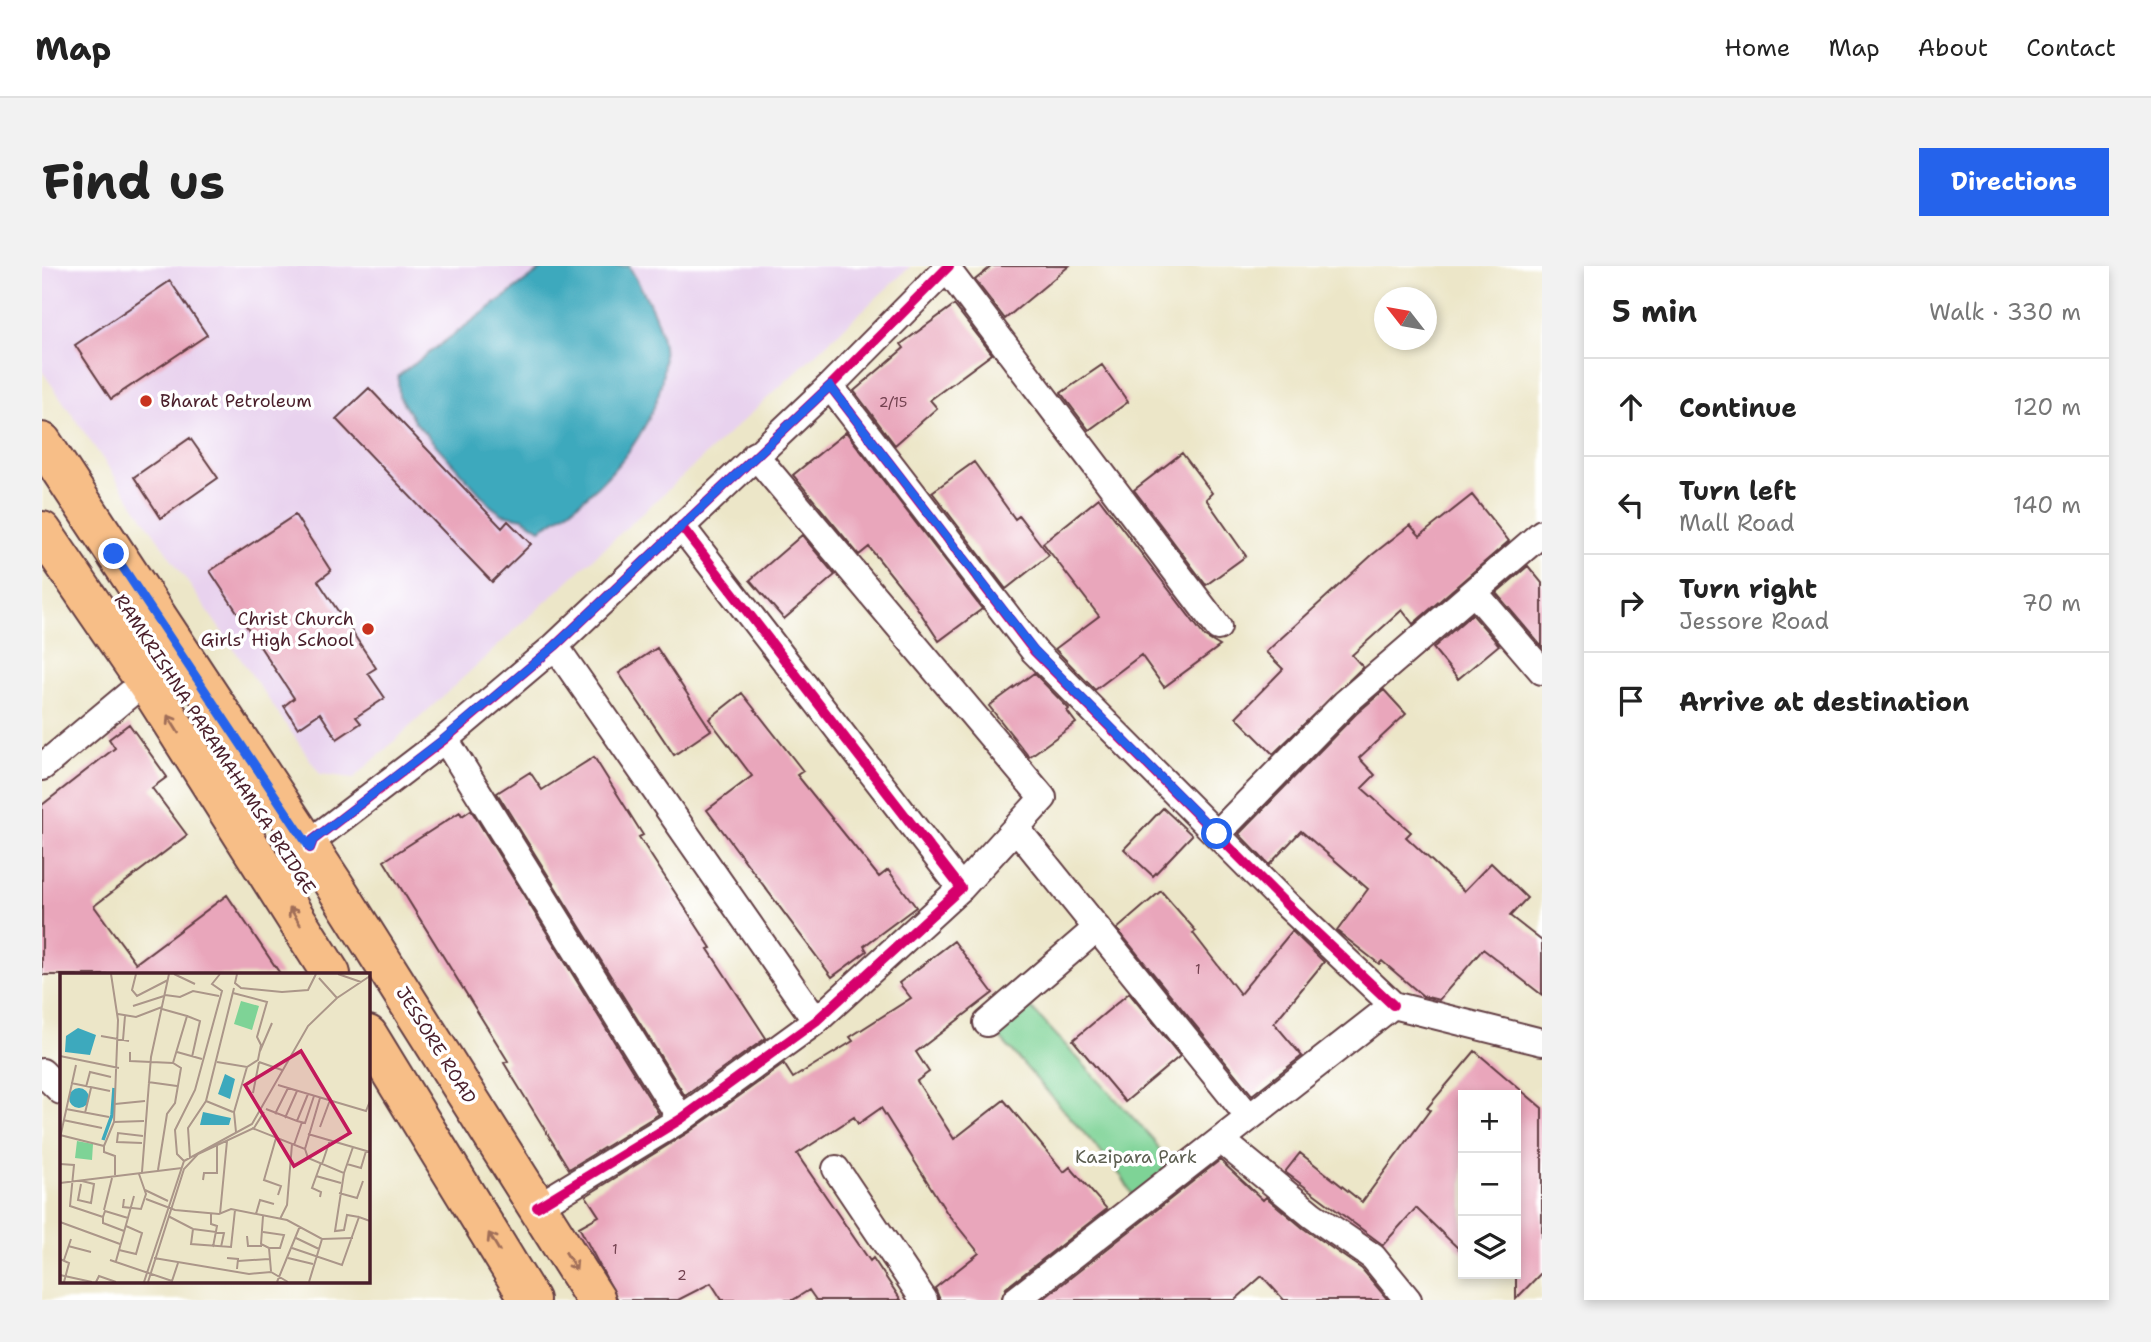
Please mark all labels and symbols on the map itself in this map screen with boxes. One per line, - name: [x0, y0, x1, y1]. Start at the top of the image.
- north arrow: [1374, 287, 1437, 350]
- place label: Bharat Petroleum: [160, 389, 312, 413]
- marker: Bharat Petroleum: [138, 393, 154, 409]
- house number: 2/15: [879, 393, 907, 411]
- route end: [98, 538, 129, 569]
- street label: RAMKRISHNA PARAMAHAMSA BRIDGE: [109, 589, 321, 899]
- place label: Christ Church Girls' High School: [201, 607, 355, 652]
- marker: Christ Church Girls' High School: [360, 621, 376, 637]
- one-way arrow: [165, 715, 179, 735]
- route start: [1201, 818, 1232, 849]
- one-way arrow: [287, 907, 301, 927]
- house number: 1: [1195, 960, 1201, 978]
- inset map: [60, 973, 369, 1282]
- street label: JESSORE ROAD: [390, 982, 482, 1108]
- park label: Kazipara Park: [1075, 1145, 1197, 1169]
- one-way arrow: [487, 1232, 501, 1252]
- house number: 1: [612, 1240, 618, 1258]
- one-way arrow: [564, 1250, 578, 1270]
- house number: 2: [677, 1266, 687, 1284]

